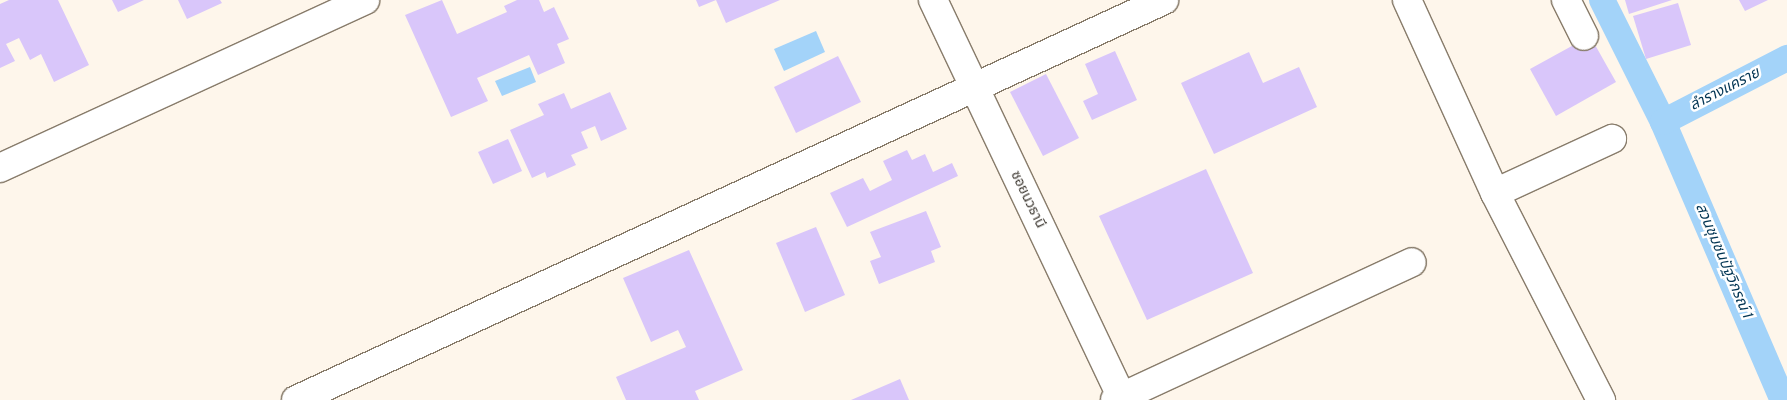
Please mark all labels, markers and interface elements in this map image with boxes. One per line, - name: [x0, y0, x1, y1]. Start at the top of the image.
- water label: ลำรางแคราย: [1687, 65, 1763, 115]
- street label: ซอยนวธานี: [1006, 169, 1048, 231]
- water label: สวนชุมชนปัฐวิกรณ์ 1: [1691, 201, 1755, 321]

